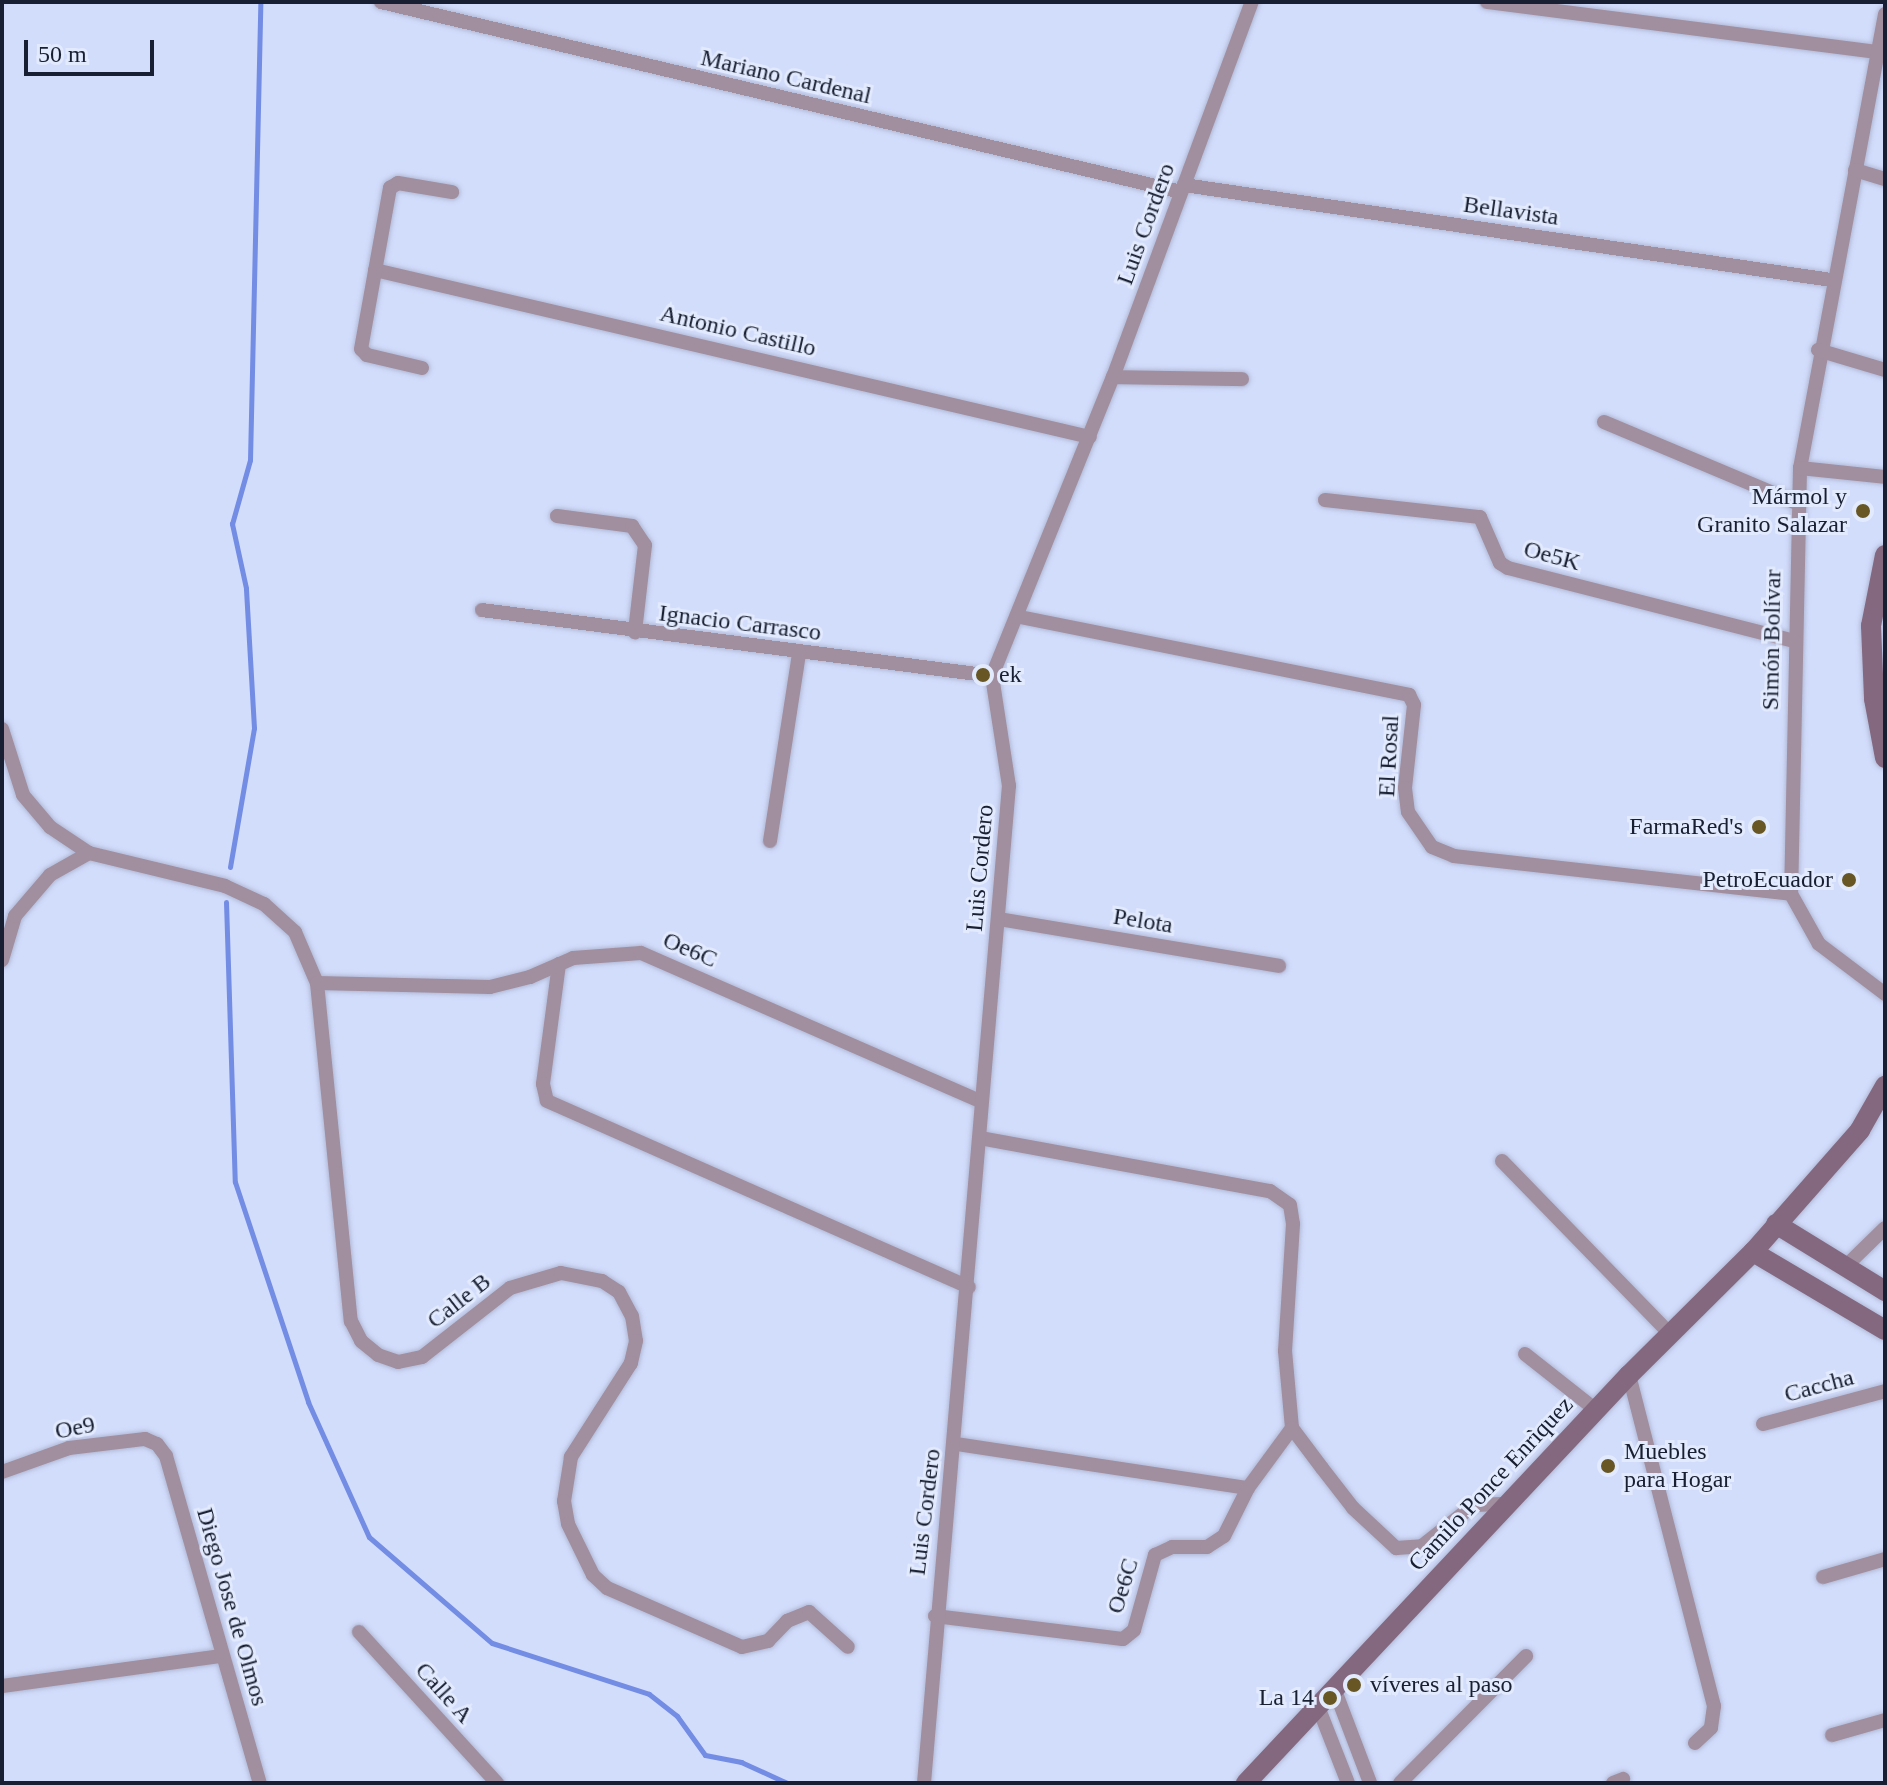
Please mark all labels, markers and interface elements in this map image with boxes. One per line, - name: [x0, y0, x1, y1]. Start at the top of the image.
- scale bar: [28, 24, 158, 74]
- text: 50 m: [38, 41, 87, 67]
- street label: Mariano Cardenal: [698, 43, 874, 111]
- street label: Luis Cordero: [1111, 159, 1181, 289]
- street label: Bellavista: [1461, 190, 1561, 232]
- street label: Antonio Castillo: [657, 299, 819, 363]
- place label: Mármol y Granito Salazar: [1697, 483, 1847, 539]
- marker: Mármol y Granito Salazar: [1854, 502, 1872, 520]
- street label: Oe5K: [1521, 535, 1583, 577]
- street label: Simón Bolívar: [1756, 569, 1788, 711]
- street label: Ignacio Carrasco: [657, 599, 823, 647]
- place label: ek: [999, 661, 1022, 689]
- marker: ek: [974, 666, 992, 684]
- street label: El Rosal: [1372, 714, 1406, 798]
- street label: Luis Cordero: [960, 803, 1000, 933]
- place label: FarmaRed's: [1629, 813, 1743, 841]
- marker: FarmaRed's: [1750, 818, 1768, 836]
- place label: PetroEcuador: [1702, 866, 1833, 894]
- marker: PetroEcuador: [1840, 871, 1858, 889]
- street label: Pelota: [1111, 902, 1175, 940]
- street label: Oe6C: [659, 926, 721, 974]
- street label: Calle B: [422, 1267, 496, 1335]
- street label: Caccha: [1781, 1363, 1857, 1409]
- street label: Camilo Ponce Enrìquez: [1403, 1391, 1579, 1577]
- street label: Oe9: [53, 1410, 97, 1446]
- place label: Muebles para Hogar: [1624, 1438, 1731, 1494]
- street label: Luis Cordero: [903, 1447, 947, 1577]
- marker: Muebles para Hogar: [1599, 1457, 1617, 1475]
- street label: Diego Jose de Olmos: [190, 1505, 274, 1709]
- street label: Oe6C: [1101, 1555, 1145, 1617]
- street label: Calle A: [409, 1656, 479, 1730]
- place label: víveres al paso: [1370, 1671, 1513, 1699]
- marker: víveres al paso: [1345, 1676, 1363, 1694]
- place label: La 14: [1259, 1684, 1314, 1712]
- marker: La 14: [1321, 1689, 1339, 1707]

